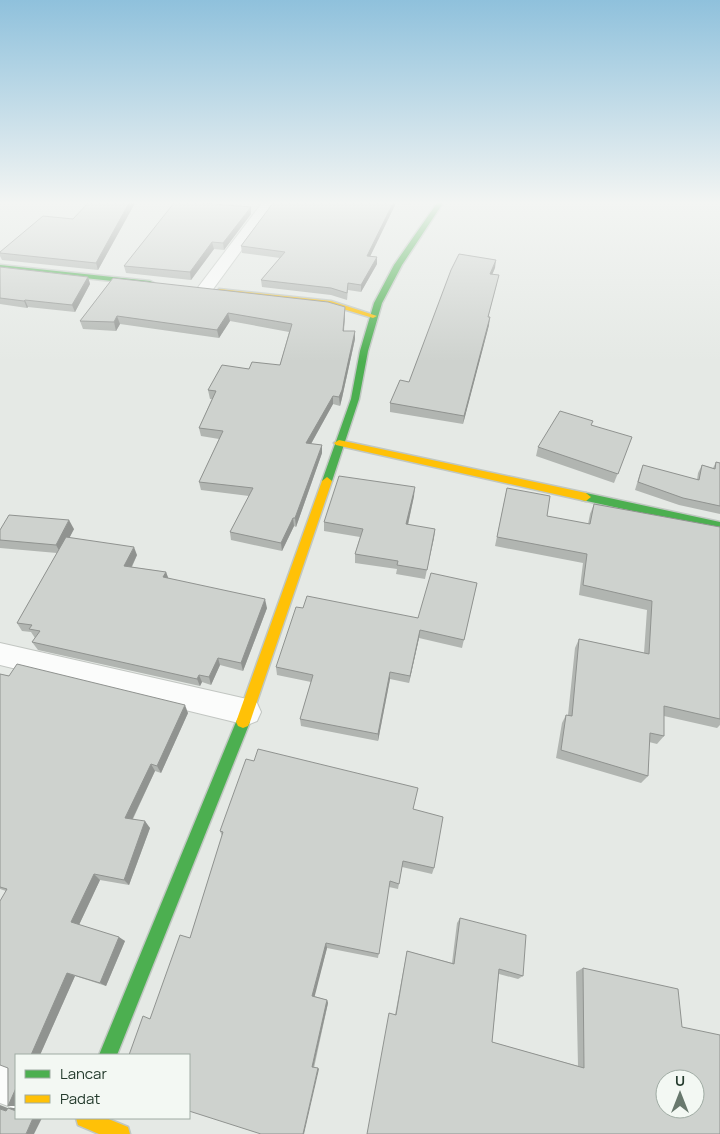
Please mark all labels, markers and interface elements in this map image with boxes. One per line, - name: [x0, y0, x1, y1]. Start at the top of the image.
- legend: [15, 1054, 190, 1119]
- text: Lancar: [60, 1063, 107, 1084]
- north arrow: [655, 1069, 705, 1119]
- text: U: [675, 1071, 685, 1090]
- text: Padat: [60, 1088, 100, 1109]

